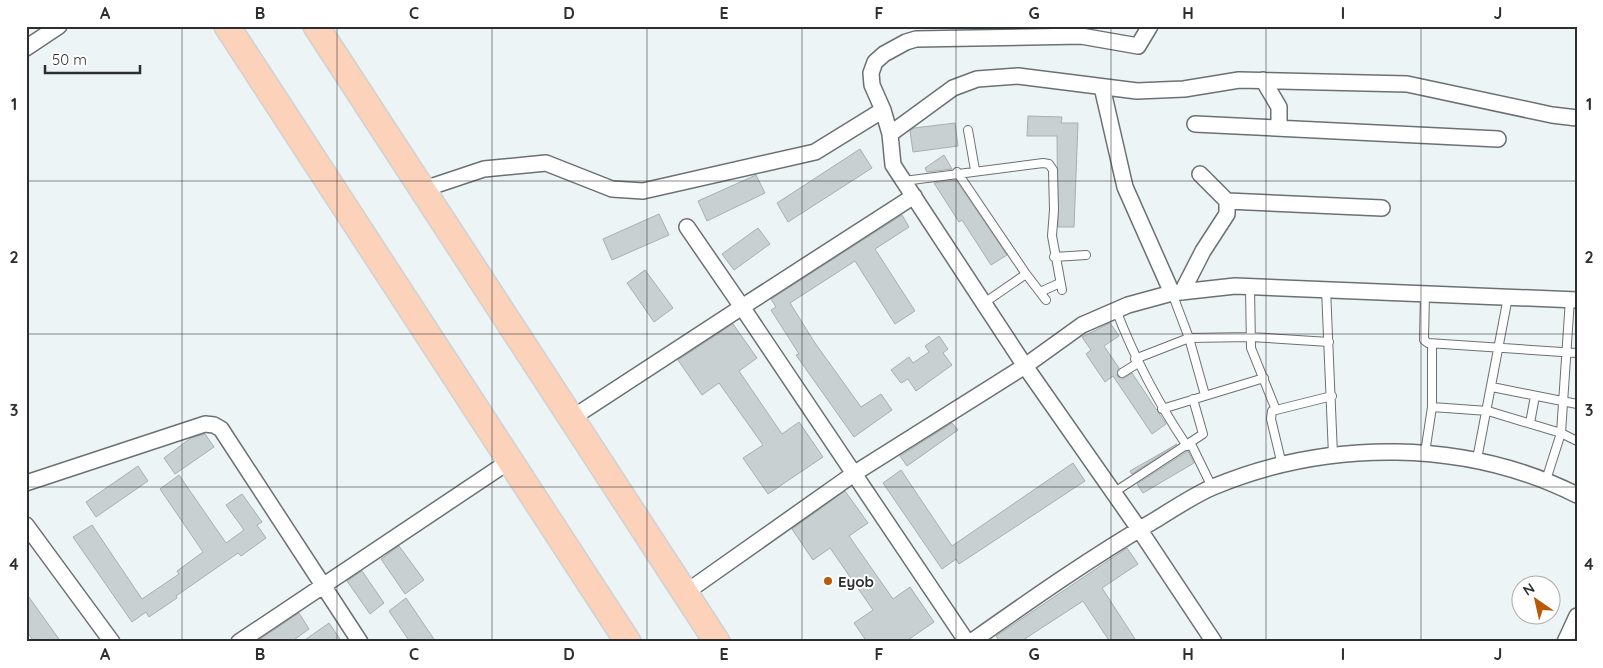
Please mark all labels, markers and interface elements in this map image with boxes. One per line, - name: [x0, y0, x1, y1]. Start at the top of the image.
- text: A: [100, 3, 111, 23]
- text: B: [255, 3, 265, 23]
- text: C: [409, 3, 419, 23]
- text: D: [563, 3, 575, 23]
- text: E: [719, 3, 729, 23]
- text: F: [875, 3, 884, 23]
- text: G: [1028, 3, 1040, 23]
- text: H: [1182, 3, 1194, 23]
- text: I: [1341, 3, 1345, 23]
- text: J: [1494, 3, 1502, 23]
- scale bar: [45, 42, 140, 74]
- text: 50 m: [52, 50, 87, 69]
- text: 1: [11, 94, 17, 114]
- text: 1: [1586, 94, 1592, 114]
- text: 2: [9, 247, 19, 267]
- text: 2: [1584, 247, 1594, 267]
- text: 3: [10, 400, 18, 420]
- text: 3: [1585, 400, 1593, 420]
- text: 4: [9, 554, 19, 574]
- text: 4: [1584, 554, 1594, 574]
- place label: Eyob: [838, 572, 874, 591]
- marker: Eyob: [822, 575, 834, 587]
- north arrow: [1510, 576, 1560, 626]
- text: N: [1519, 579, 1538, 600]
- text: A: [100, 644, 111, 664]
- text: B: [255, 644, 265, 664]
- text: C: [409, 644, 419, 664]
- text: D: [563, 644, 575, 664]
- text: E: [719, 644, 729, 664]
- text: F: [875, 644, 884, 664]
- text: G: [1028, 644, 1040, 664]
- text: H: [1182, 644, 1194, 664]
- text: I: [1341, 644, 1345, 664]
- text: J: [1494, 644, 1502, 664]

